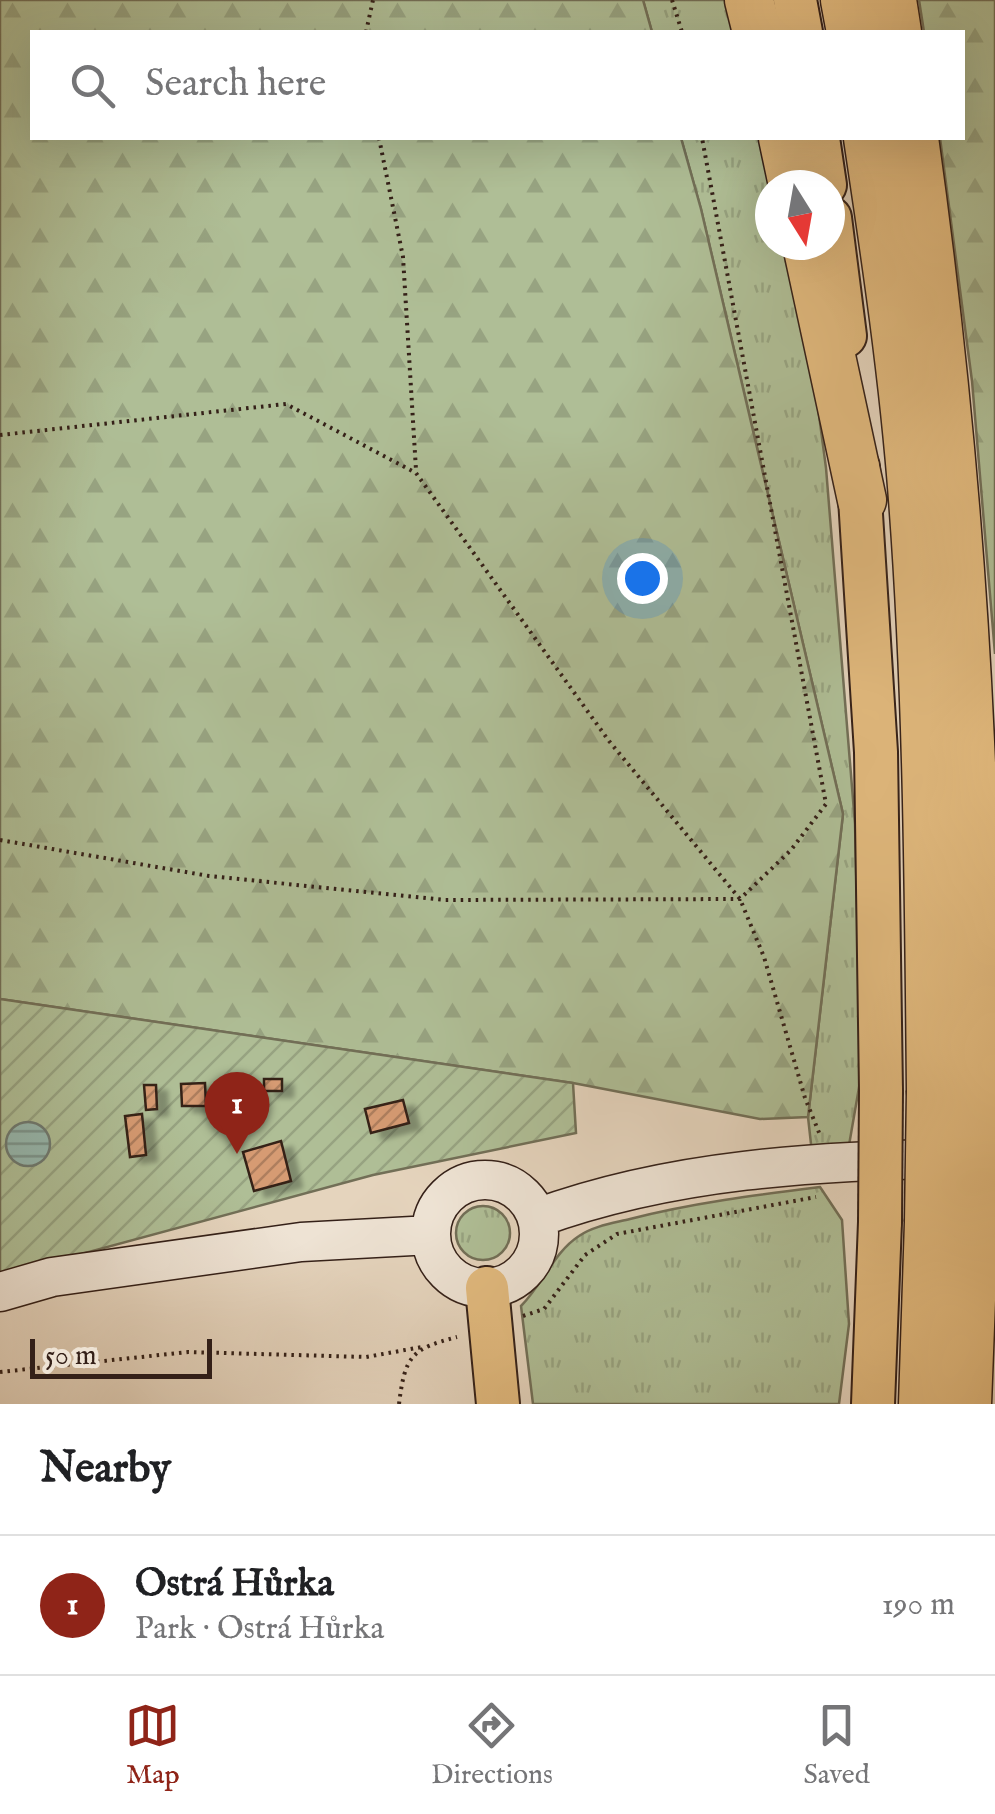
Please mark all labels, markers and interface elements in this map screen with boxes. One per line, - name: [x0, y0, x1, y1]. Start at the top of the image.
- search box: [30, 30, 965, 140]
- icon: search: [65, 58, 120, 113]
- text: Search here: [145, 61, 326, 109]
- north arrow: [755, 170, 845, 260]
- your location: [617, 553, 668, 604]
- pin: 1: [204, 1072, 270, 1154]
- scale bar: [30, 1334, 212, 1378]
- text: 50 m: [45, 1339, 97, 1374]
- text: Nearby: [40, 1443, 171, 1496]
- text: Ostrá Hůrka: [135, 1561, 334, 1609]
- text: 1: [67, 1585, 78, 1626]
- text: 190 m: [882, 1585, 955, 1626]
- text: Park · Ostrá Hůrka: [135, 1609, 384, 1650]
- tab: Map: [125, 1698, 180, 1793]
- tab: Directions: [431, 1698, 553, 1793]
- tab: Saved: [803, 1698, 870, 1793]

